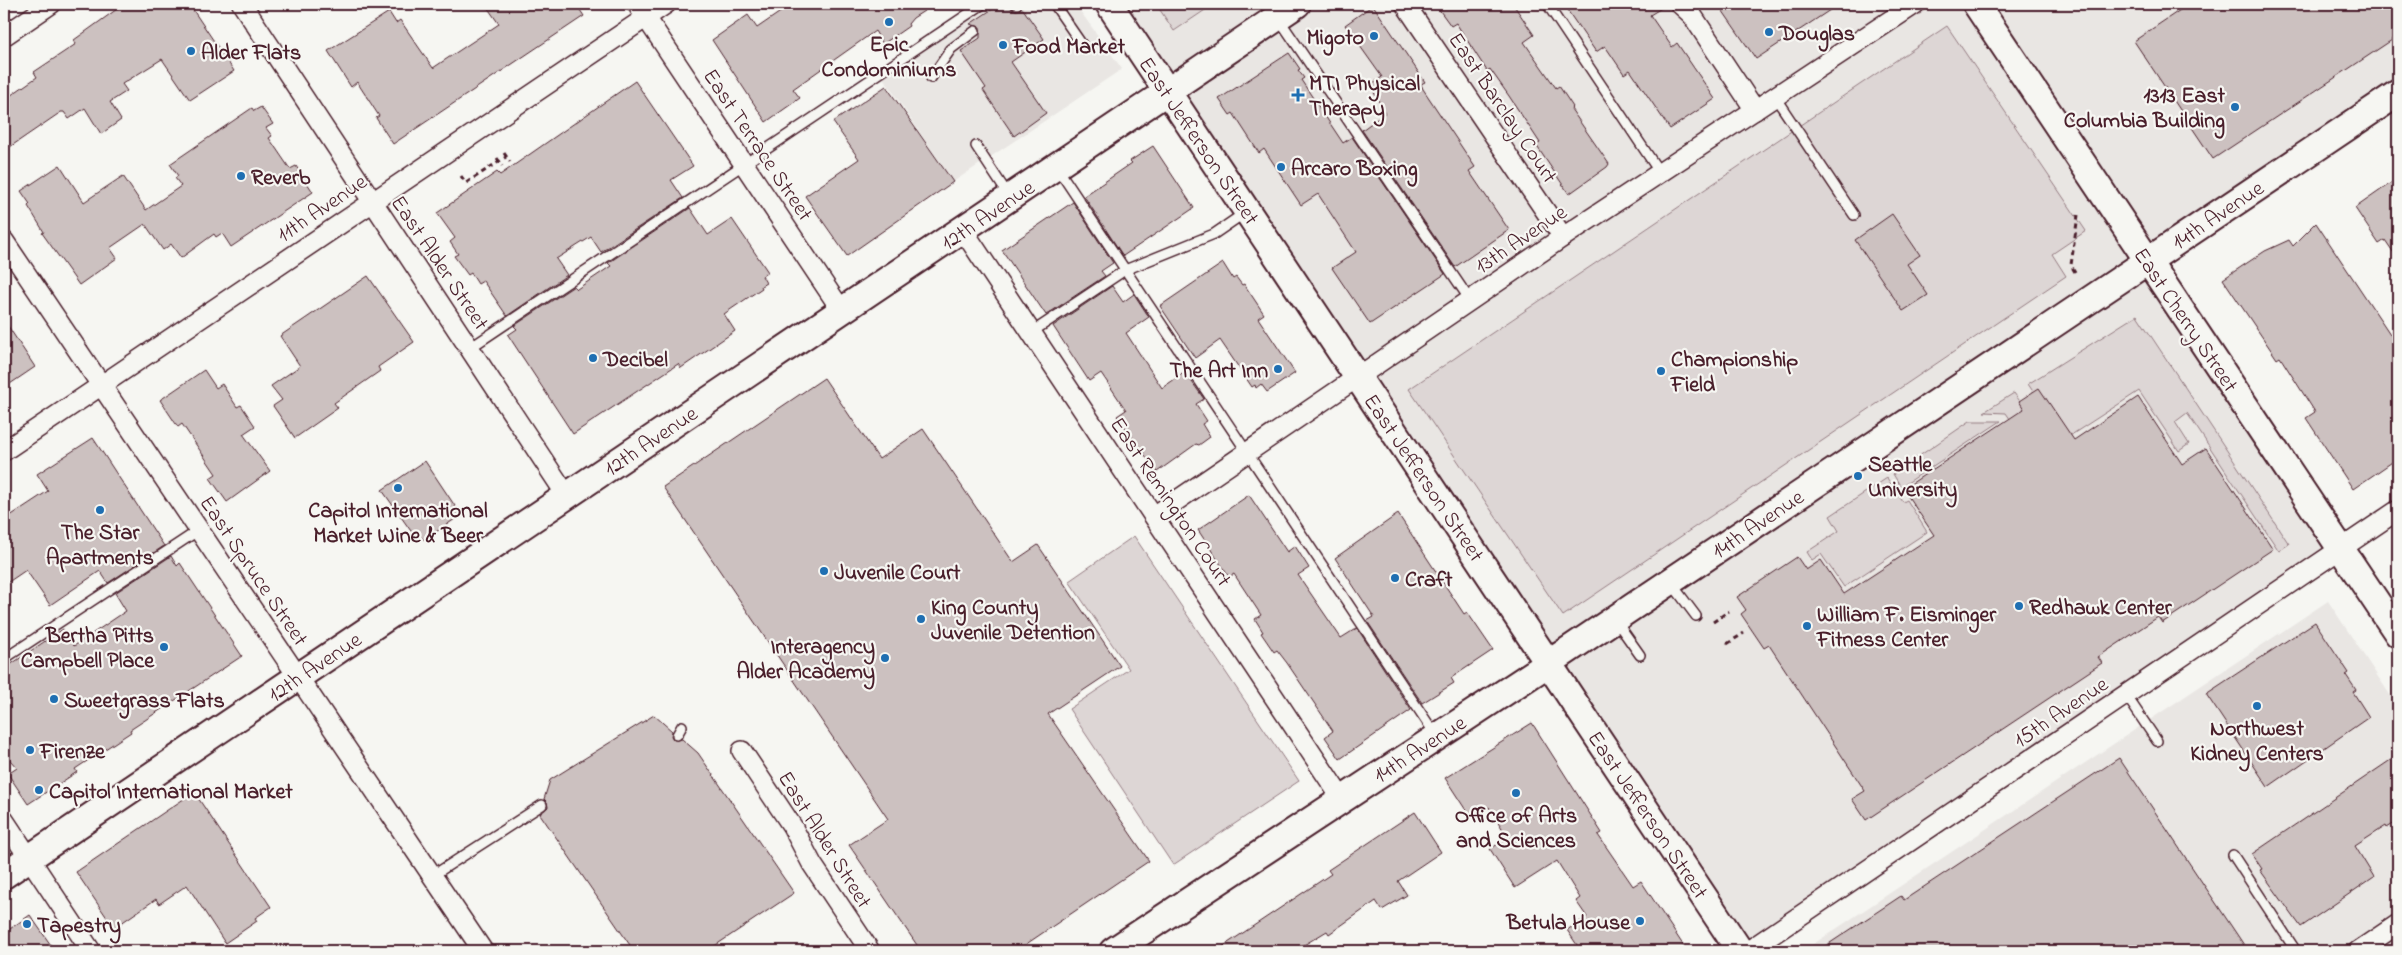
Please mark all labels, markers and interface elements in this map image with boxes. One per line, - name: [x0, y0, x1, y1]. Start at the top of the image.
- marker: Epic Condominiums: [883, 16, 895, 28]
- place label: Douglas: [1778, 19, 1855, 52]
- place label: Migoto: [1307, 23, 1364, 56]
- marker: Douglas: [1763, 26, 1775, 38]
- street label: East Barclay Court: [1438, 27, 1564, 192]
- place label: Epic Condominiums: [822, 30, 956, 87]
- marker: Migoto: [1368, 30, 1380, 42]
- place label: Food Market: [1012, 32, 1126, 64]
- place label: Alder Flats: [201, 38, 301, 70]
- marker: Food Market: [997, 39, 1009, 51]
- marker: Alder Flats: [185, 45, 197, 57]
- street label: East Jefferson Street: [1129, 51, 1266, 233]
- street label: East Terrace Street: [694, 63, 820, 229]
- place label: MTI Physical Therapy: [1309, 69, 1421, 127]
- place label: 1313 East Columbia Building: [2064, 81, 2226, 139]
- marker: MTI Physical Therapy: [1291, 88, 1305, 102]
- marker: 1313 East Columbia Building: [2229, 101, 2241, 113]
- place label: Arcaro Boxing: [1291, 154, 1418, 187]
- marker: Arcaro Boxing: [1275, 161, 1287, 173]
- place label: Reverb: [251, 163, 311, 195]
- street label: 11th Avenue: [271, 167, 374, 252]
- marker: Reverb: [235, 170, 247, 182]
- street label: 12th Avenue: [935, 173, 1042, 260]
- street label: 14th Avenue: [2166, 174, 2271, 259]
- street label: East Alder Street: [381, 190, 496, 338]
- street label: 13th Avenue: [1469, 198, 1574, 283]
- street label: East Cherry Street: [2123, 242, 2245, 401]
- place label: Decibel: [602, 345, 668, 377]
- place label: Championship Field: [1670, 345, 1798, 402]
- marker: Decibel: [587, 352, 599, 364]
- place label: The Art Inn: [1169, 356, 1268, 388]
- marker: The Art Inn: [1272, 363, 1284, 375]
- marker: Championship Field: [1655, 365, 1667, 377]
- street label: East Jefferson Street: [1354, 388, 1491, 570]
- street label: 12th Avenue: [598, 399, 705, 486]
- street label: East Remington Court: [1100, 411, 1239, 595]
- place label: Seattle University: [1868, 450, 1957, 508]
- marker: Seattle University: [1852, 470, 1864, 482]
- marker: Capitol International Market Wine & Beer: [392, 482, 404, 494]
- street label: 14th Avenue: [1706, 483, 1811, 568]
- street label: East Spruce Street: [190, 490, 315, 654]
- place label: Capitol International Market Wine & Beer: [308, 496, 488, 553]
- marker: The Star Apartments: [94, 504, 106, 516]
- place label: The Star Apartments: [46, 518, 154, 575]
- place label: Juvenile Court: [834, 558, 961, 590]
- marker: Juvenile Court: [818, 565, 830, 577]
- place label: Craft: [1405, 565, 1453, 597]
- marker: Craft: [1389, 572, 1401, 584]
- place label: King County Juvenile Detention: [931, 593, 1095, 650]
- place label: Redhawk Center: [2029, 593, 2173, 625]
- place label: William F. Eisminger Fitness Center: [1816, 600, 1997, 657]
- marker: Redhawk Center: [2013, 600, 2025, 612]
- marker: King County Juvenile Detention: [915, 613, 927, 625]
- marker: William F. Eisminger Fitness Center: [1801, 620, 1813, 632]
- place label: Bertha Pitts Campbell Place: [21, 621, 155, 678]
- street label: 12th Avenue: [262, 625, 369, 712]
- place label: Interagency Alder Academy: [736, 632, 875, 690]
- marker: Bertha Pitts Campbell Place: [158, 641, 170, 653]
- marker: Interagency Alder Academy: [879, 652, 891, 664]
- street label: 15th Avenue: [2008, 670, 2116, 757]
- place label: Sweetgrass Flats: [64, 686, 225, 719]
- marker: Sweetgrass Flats: [48, 693, 60, 705]
- marker: Northwest Kidney Centers: [2251, 700, 2263, 712]
- street label: 14th Avenue: [1368, 708, 1474, 793]
- place label: Northwest Kidney Centers: [2190, 714, 2324, 772]
- street label: East Jefferson Street: [1578, 725, 1715, 907]
- place label: Firenze: [39, 737, 106, 769]
- marker: Firenze: [24, 744, 36, 756]
- street label: East Alder Street: [768, 766, 879, 916]
- place label: Capitol International Market: [49, 777, 293, 809]
- marker: Capitol International Market: [33, 784, 45, 796]
- marker: Office of Arts and Sciences: [1510, 787, 1522, 799]
- place label: Office of Arts and Sciences: [1455, 801, 1577, 858]
- place label: Betula House: [1506, 908, 1631, 940]
- place label: Tapestry: [37, 911, 121, 944]
- marker: Betula House: [1634, 915, 1646, 927]
- marker: Tapestry: [21, 918, 33, 930]

